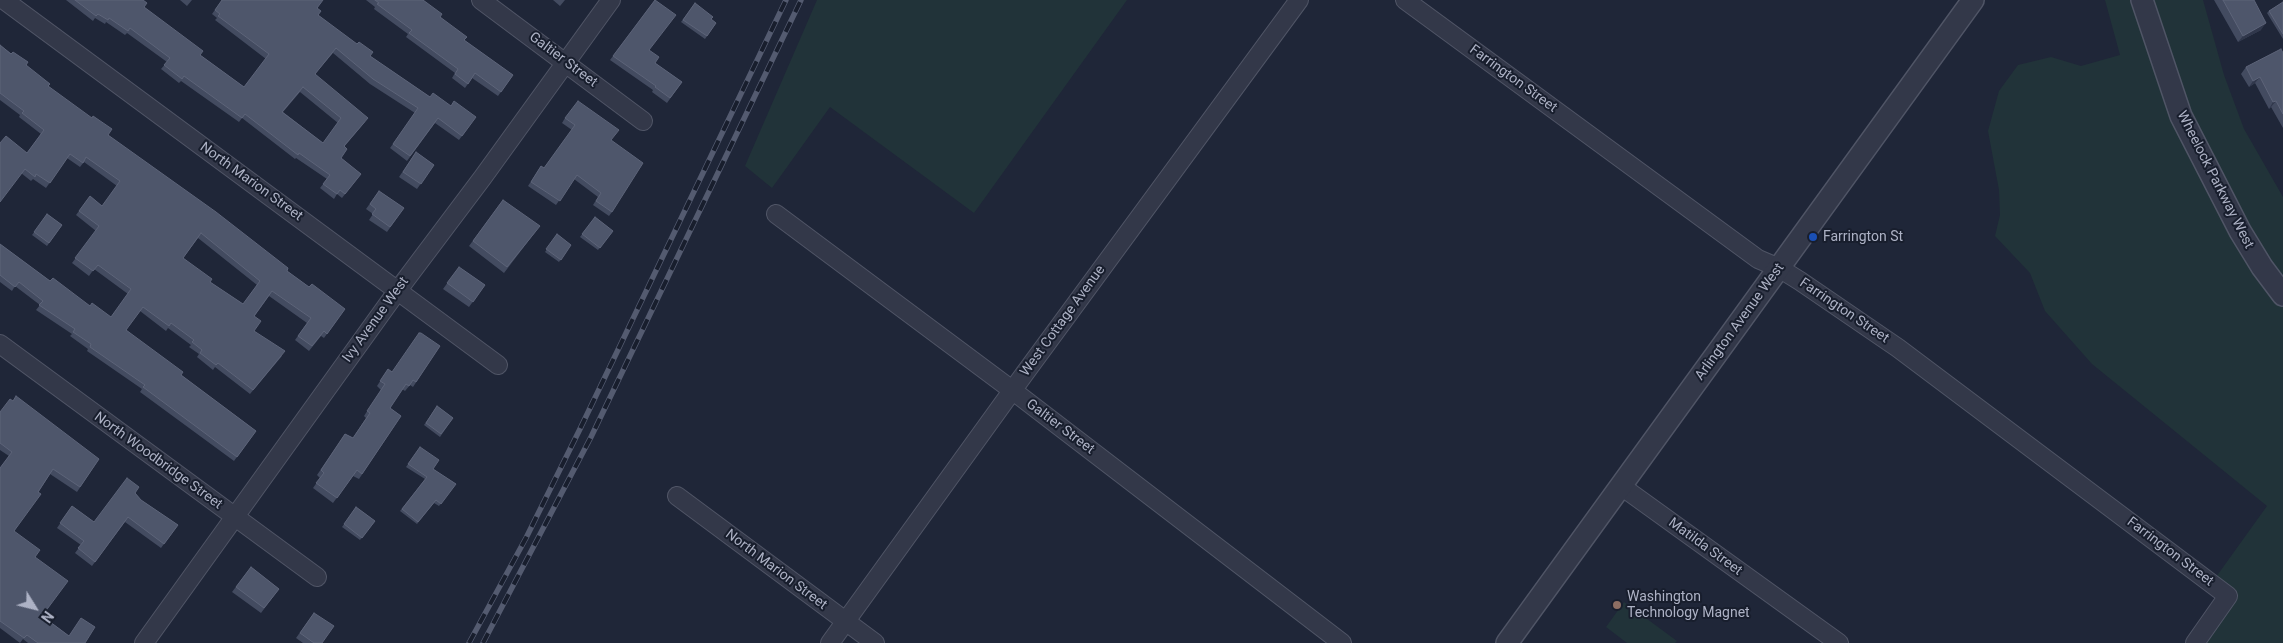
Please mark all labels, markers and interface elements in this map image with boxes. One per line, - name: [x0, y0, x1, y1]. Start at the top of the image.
- street label: Galtier Street: [526, 29, 600, 91]
- street label: Farrington Street: [1466, 42, 1560, 116]
- street label: Wheelock Parkway West: [2173, 108, 2257, 252]
- street label: North Marion Street: [196, 139, 306, 225]
- place label: Farrington St: [1823, 229, 1903, 245]
- marker: Farrington St: [1807, 231, 1819, 243]
- street label: Arlington Avenue West: [1692, 260, 1788, 384]
- street label: West Cottage Avenue: [1017, 262, 1109, 380]
- street label: Ivy Avenue West: [339, 274, 413, 366]
- street label: Farrington Street: [1796, 275, 1892, 347]
- street label: Galtier Street: [1023, 396, 1097, 458]
- street label: North Woodbridge Street: [91, 409, 225, 513]
- street label: Farrington Street: [2123, 514, 2217, 590]
- street label: Matilda Street: [1665, 515, 1745, 579]
- street label: North Marion Street: [722, 526, 830, 614]
- north arrow: [10, 583, 60, 633]
- place label: Washington Technology Magnet: [1627, 589, 1750, 622]
- marker: Washington Technology Magnet: [1611, 599, 1623, 611]
- text: N: [38, 608, 57, 626]

